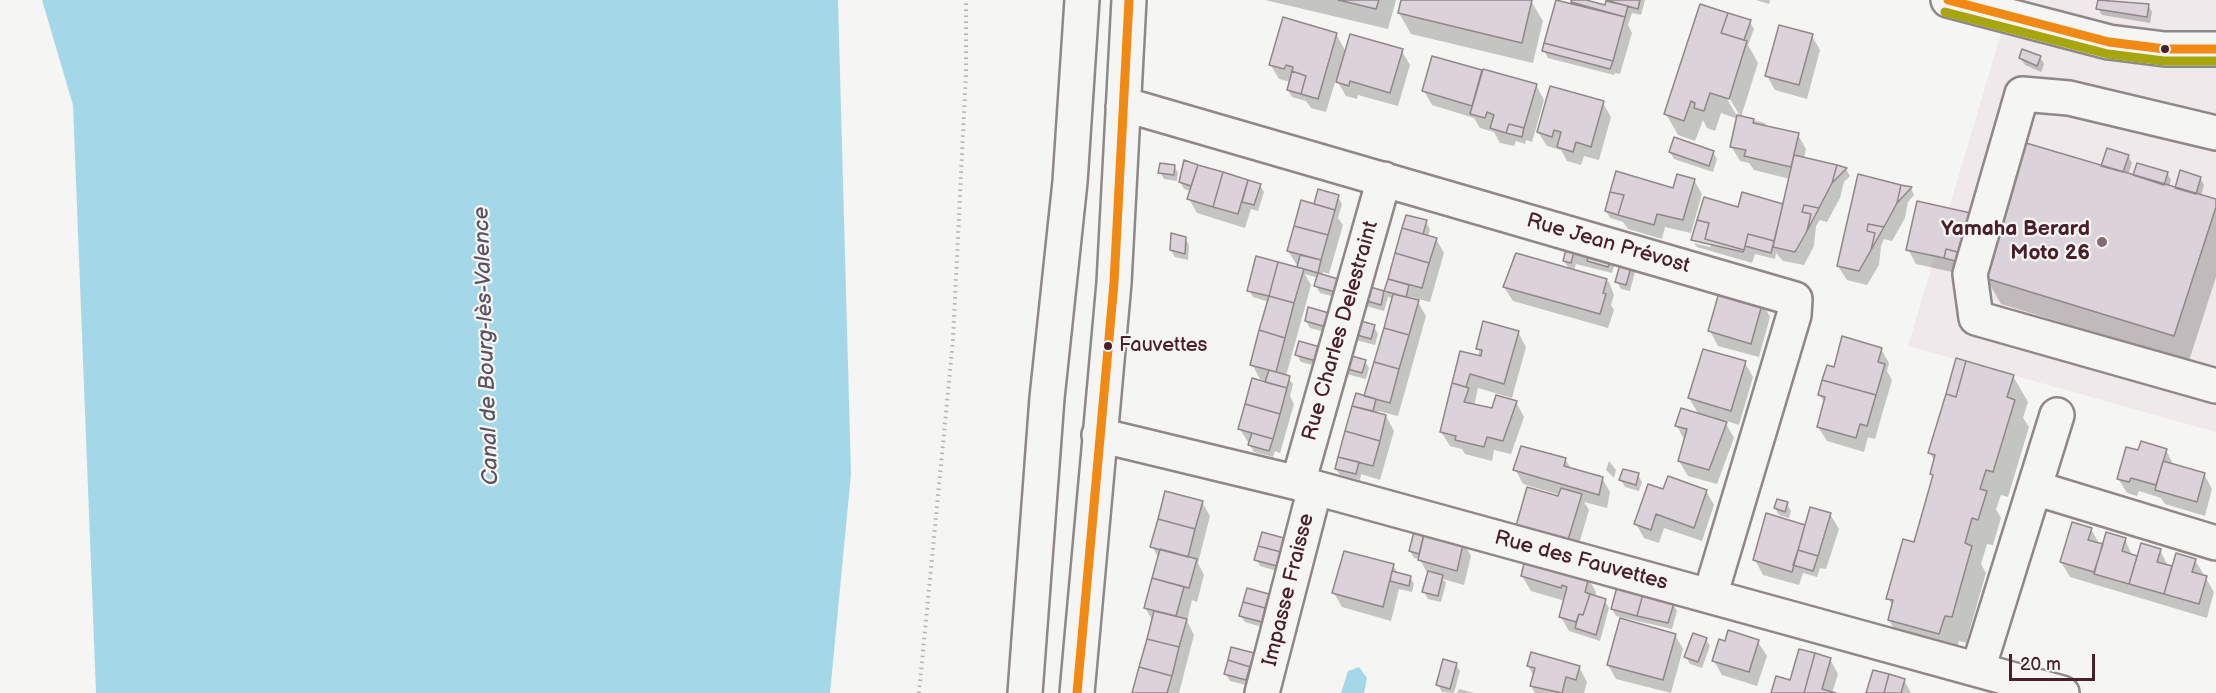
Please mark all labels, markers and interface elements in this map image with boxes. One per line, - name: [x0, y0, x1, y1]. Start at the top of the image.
- unlabelled marker: [2159, 43, 2171, 55]
- water label: Canal de Bourg-lès-Valence: [469, 206, 505, 486]
- street label: Rue Jean Prévost: [1523, 209, 1693, 279]
- place label: Yamaha Berard Moto 26: [1941, 217, 2090, 267]
- street label: Rue Charles Delestraint: [1298, 218, 1384, 444]
- marker: Yamaha Berard Moto 26: [2095, 235, 2109, 249]
- place label: Fauvettes: [1119, 334, 1207, 358]
- marker: Fauvettes: [1102, 340, 1114, 352]
- street label: Impasse Fraisse: [1258, 511, 1320, 669]
- street label: Rue des Fauvettes: [1492, 526, 1670, 596]
- scale bar: [2012, 642, 2098, 680]
- text: 20 m: [2020, 654, 2061, 675]

